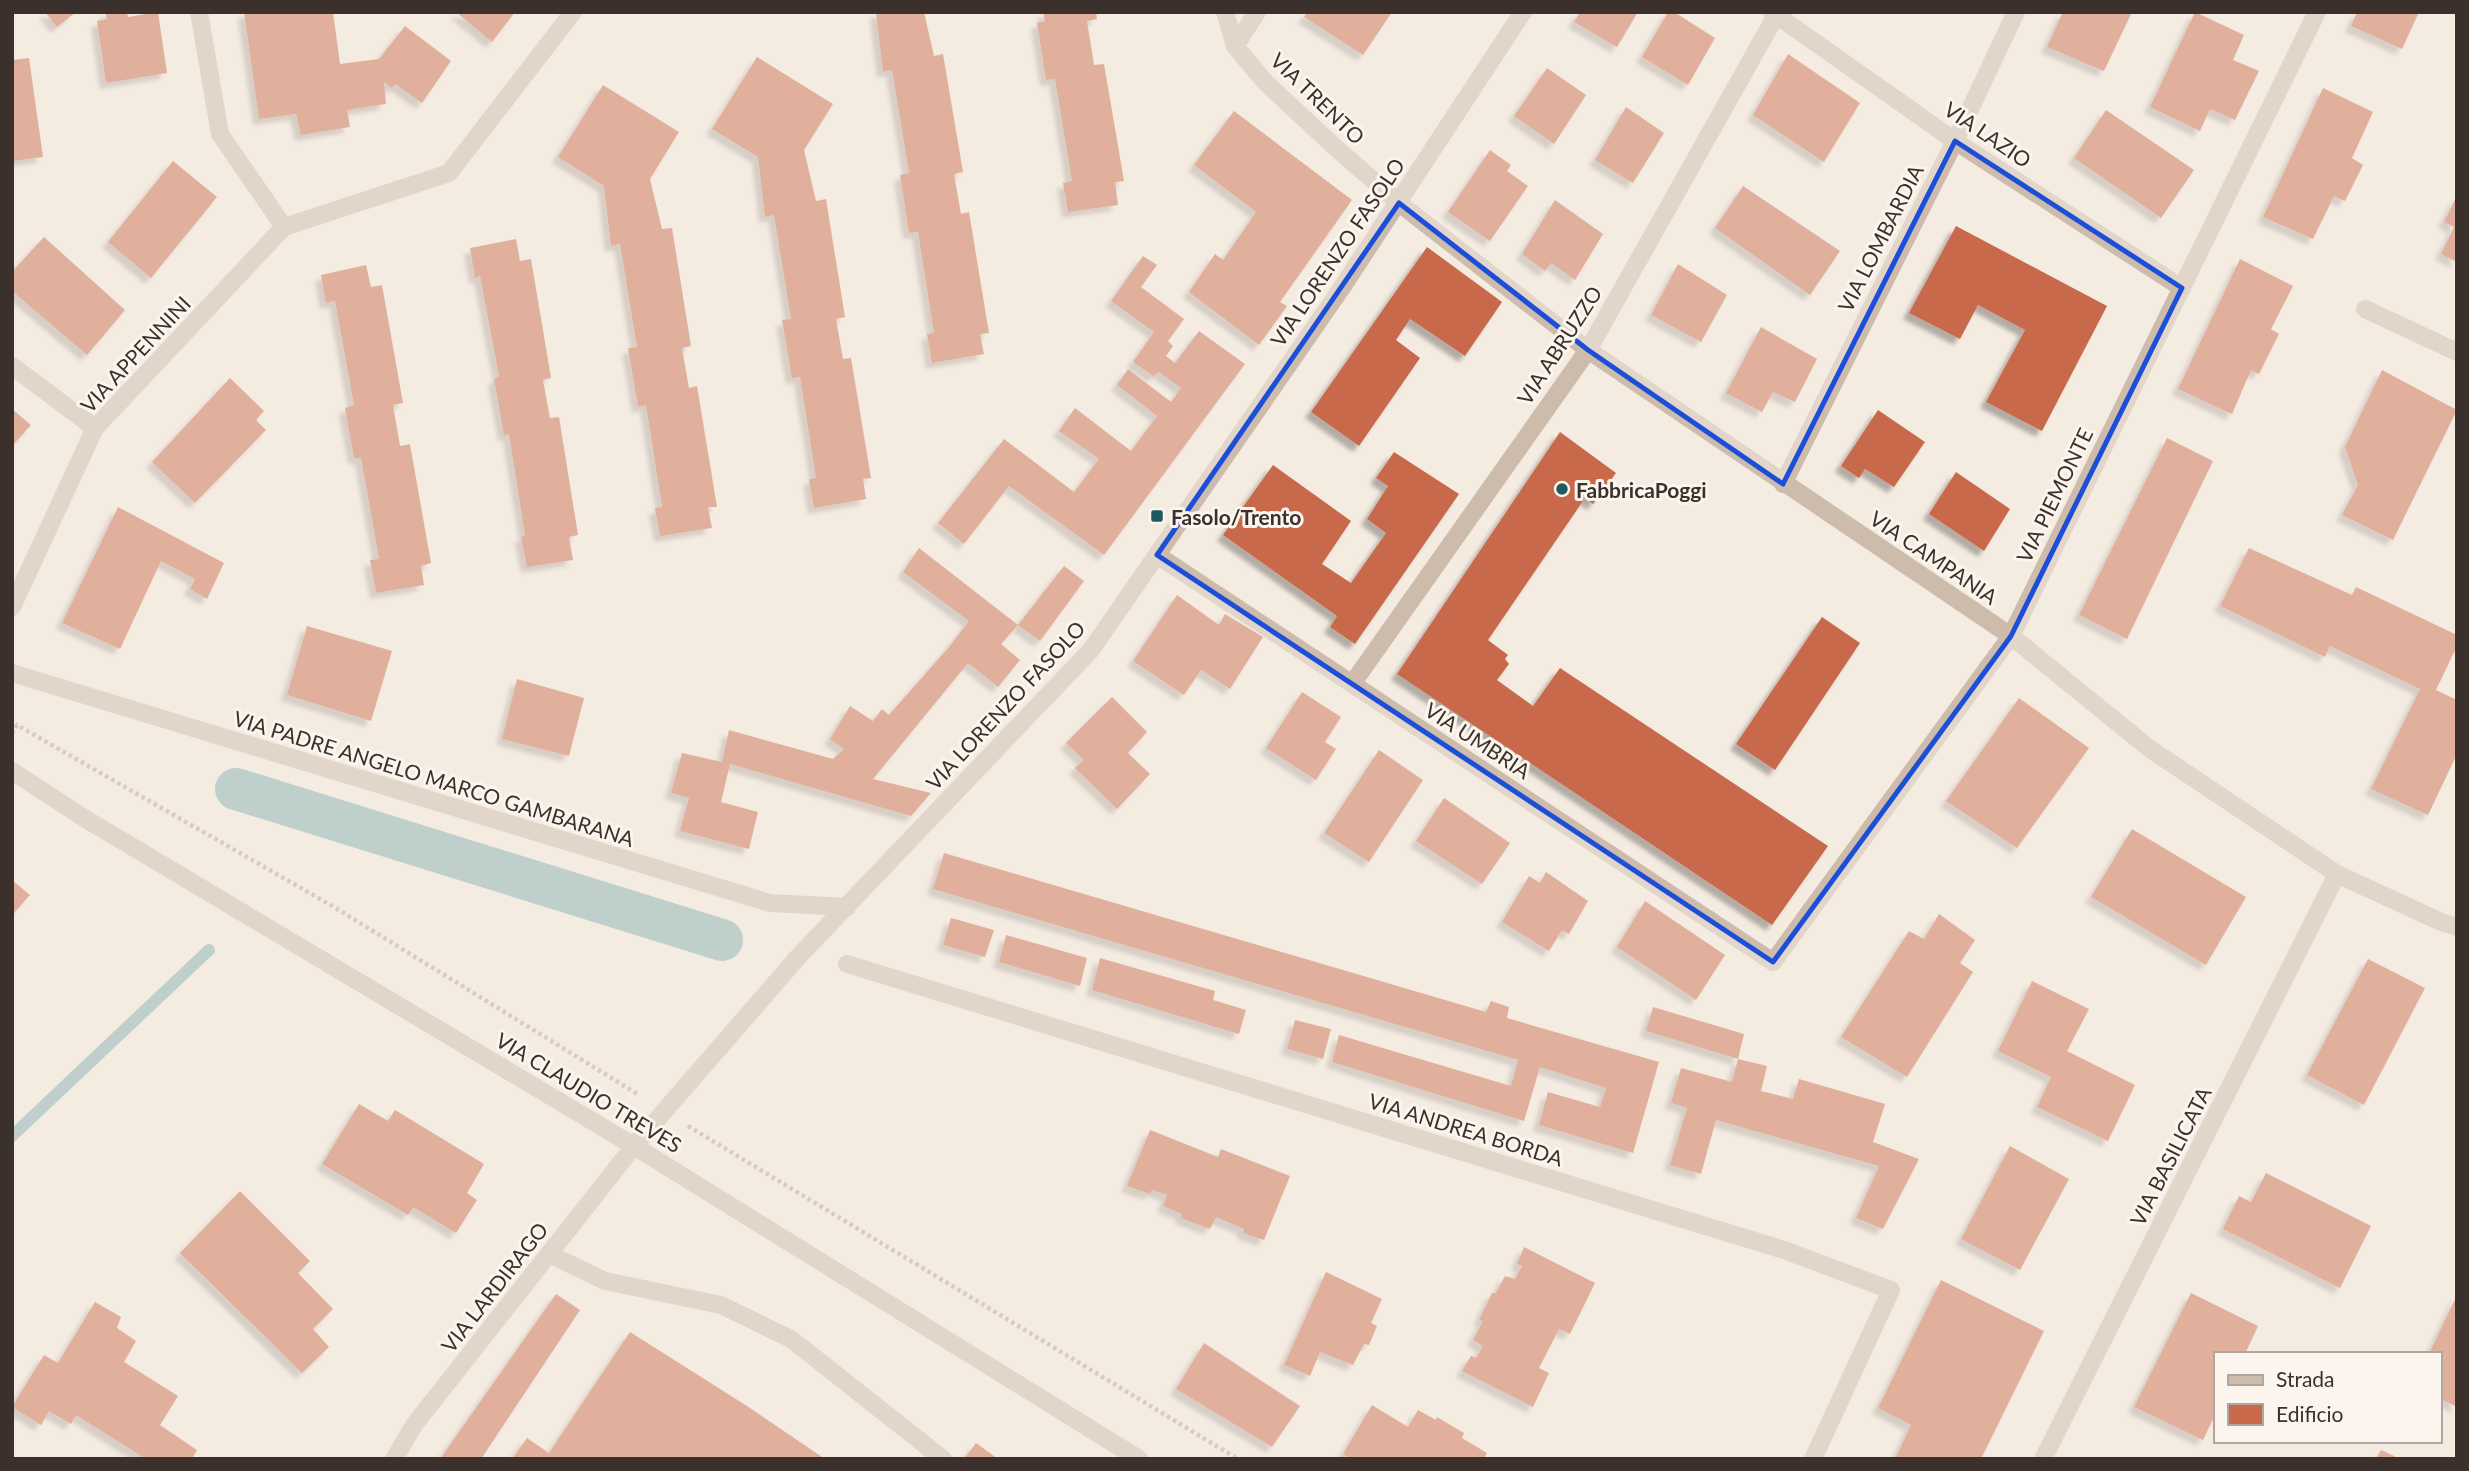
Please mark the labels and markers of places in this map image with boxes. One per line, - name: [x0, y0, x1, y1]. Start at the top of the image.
- place label: FabbricaPoggi: [1576, 477, 1707, 502]
- marker: FabbricaPoggi: [1554, 481, 1570, 497]
- place label: Fasolo/Trento: [1171, 504, 1301, 529]
- marker: Fasolo/Trento: [1149, 508, 1165, 524]

